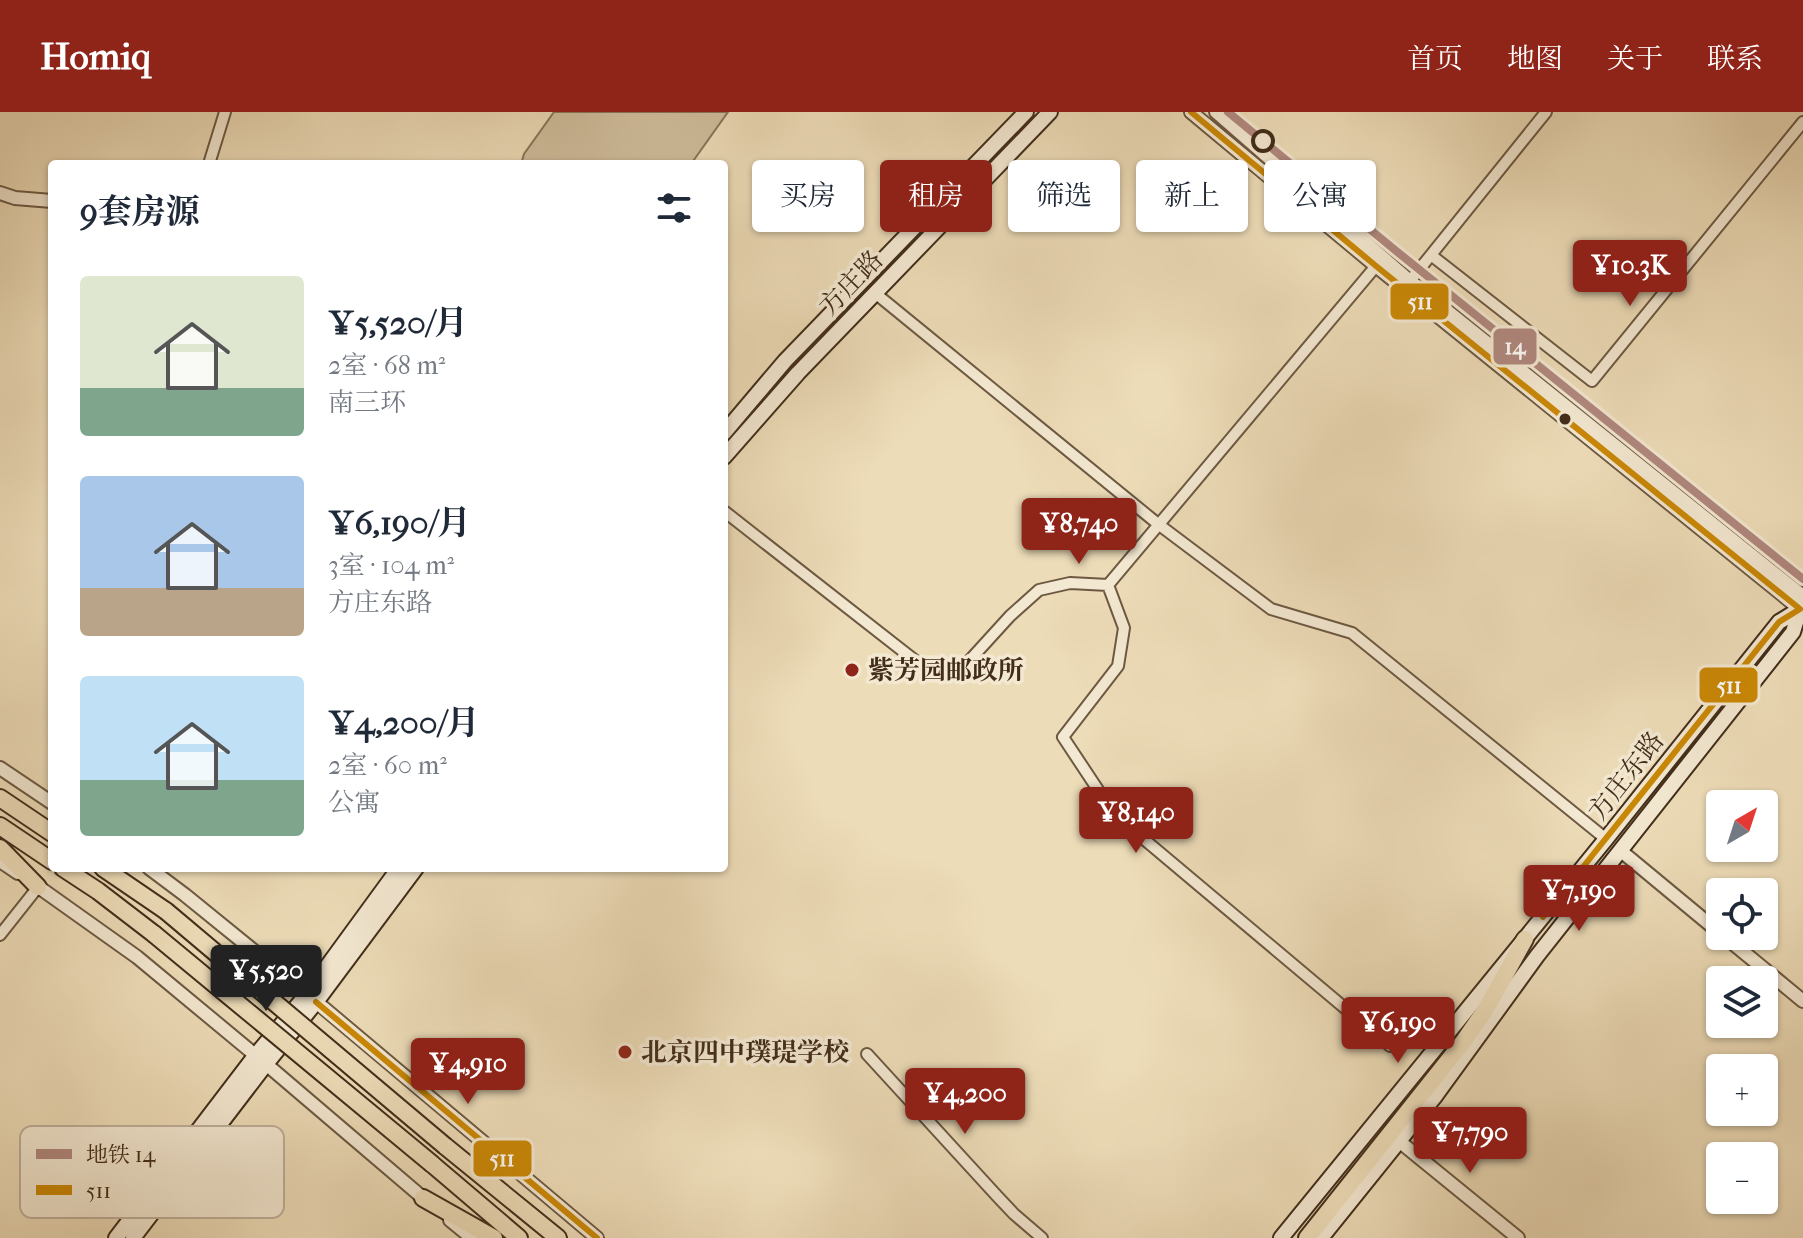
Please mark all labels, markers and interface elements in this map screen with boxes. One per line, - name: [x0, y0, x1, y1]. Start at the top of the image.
- text: Homiq: [40, 34, 151, 79]
- text: 首页: [1407, 42, 1463, 75]
- text: 地图: [1507, 42, 1563, 75]
- text: 关于: [1607, 42, 1663, 75]
- text: 联系: [1707, 42, 1763, 75]
- unlabelled marker: [1252, 130, 1274, 152]
- chip: 买房: [752, 160, 864, 232]
- chip: 租房: [880, 160, 992, 232]
- chip: 筛选: [1008, 160, 1120, 232]
- chip: 新上: [1136, 160, 1248, 232]
- chip: 公寓: [1264, 160, 1376, 232]
- icon: filters: [652, 186, 696, 230]
- text: 9套房源: [80, 192, 200, 232]
- pin: ¥10.3K: [1565, 240, 1695, 308]
- street label: 方庄路: [813, 244, 889, 322]
- text: ¥10.3K: [1591, 250, 1669, 281]
- line badge: 511: [1389, 282, 1450, 321]
- text: 511: [1407, 289, 1433, 315]
- text: ¥5,520/月: [328, 303, 468, 343]
- icon: home: [144, 308, 240, 404]
- line badge: 14: [1492, 327, 1538, 366]
- text: 14: [1505, 334, 1526, 360]
- text: 2室 · 68 m²: [328, 350, 445, 381]
- text: 南三环: [328, 387, 406, 418]
- unlabelled marker: [1557, 411, 1573, 427]
- pin: ¥8,740: [1014, 498, 1144, 566]
- text: ¥6,190/月: [328, 503, 471, 543]
- icon: home: [144, 508, 240, 604]
- text: ¥8,740: [1040, 508, 1118, 539]
- text: 3室 · 104 m²: [328, 550, 454, 581]
- text: 方庄东路: [328, 587, 432, 618]
- place label: 紫芳园邮政所: [868, 655, 1024, 686]
- marker: 紫芳园邮政所: [843, 661, 861, 679]
- line badge: 511: [1698, 666, 1759, 704]
- text: 511: [1716, 673, 1742, 699]
- text: ¥4,200/月: [328, 703, 480, 743]
- icon: home: [144, 708, 240, 804]
- street label: 方庄东路: [1582, 725, 1670, 827]
- text: 2室 · 60 m²: [328, 750, 447, 781]
- text: 公寓: [328, 787, 380, 818]
- pin: ¥8,140: [1071, 787, 1201, 855]
- north arrow: [1706, 790, 1778, 862]
- map controls: [1706, 790, 1778, 1214]
- text: ¥8,140: [1097, 797, 1175, 828]
- pin: ¥7,190: [1514, 865, 1644, 933]
- text: ¥7,190: [1542, 875, 1616, 906]
- button: locate: [1706, 878, 1778, 950]
- pin: ¥5,520: [201, 945, 331, 1013]
- text: ¥5,520: [229, 955, 303, 986]
- button: layers: [1706, 966, 1778, 1038]
- pin: ¥6,190: [1333, 997, 1463, 1065]
- text: ¥6,190: [1360, 1007, 1436, 1038]
- place label: 北京四中璞瑅学校: [641, 1037, 849, 1068]
- pin: ¥4,910: [403, 1038, 533, 1106]
- marker: 北京四中璞瑅学校: [616, 1043, 634, 1061]
- text: ¥4,910: [429, 1048, 507, 1079]
- button: +: [1706, 1054, 1778, 1126]
- pin: ¥4,200: [900, 1068, 1030, 1136]
- text: ¥4,200: [923, 1078, 1007, 1109]
- pin: ¥7,790: [1405, 1107, 1535, 1175]
- text: ¥7,790: [1432, 1117, 1508, 1148]
- legend: [20, 1126, 284, 1218]
- line badge: 511: [472, 1139, 533, 1178]
- text: 地铁 14: [86, 1142, 157, 1168]
- button: −: [1706, 1142, 1778, 1214]
- text: 511: [489, 1146, 515, 1172]
- text: 511: [86, 1178, 111, 1204]

